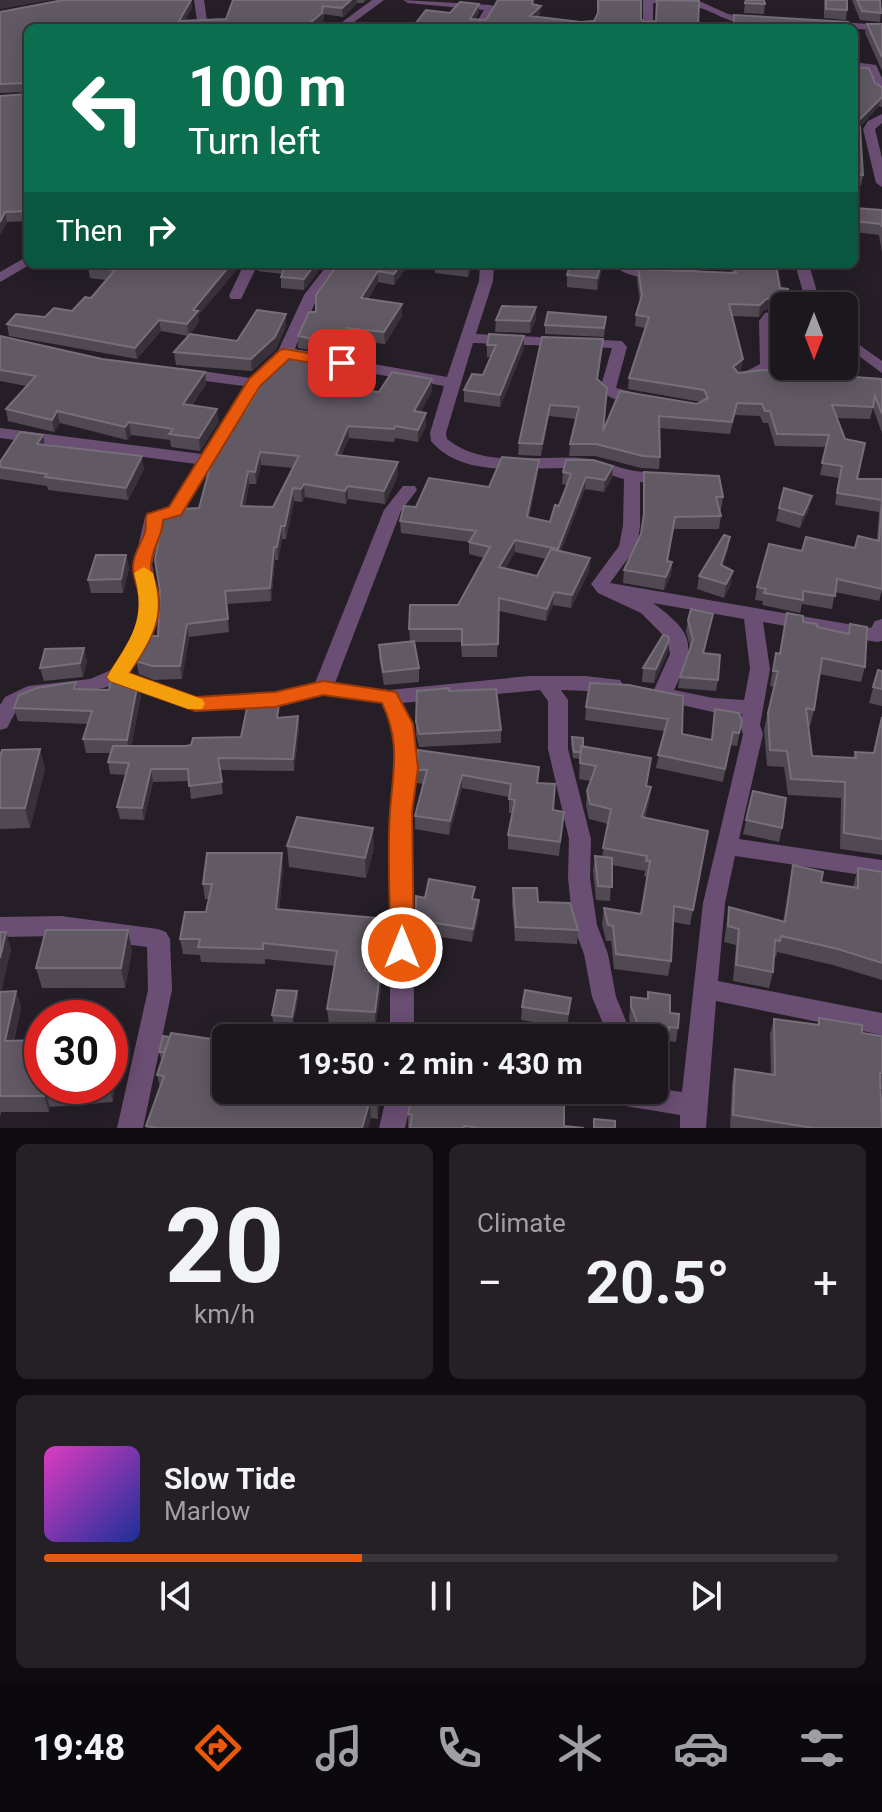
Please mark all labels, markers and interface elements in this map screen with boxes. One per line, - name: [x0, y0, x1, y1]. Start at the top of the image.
- text: 100 m: [188, 54, 347, 120]
- icon: left: [56, 56, 160, 160]
- text: Turn left: [188, 121, 321, 163]
- icon: right: [139, 208, 183, 252]
- text: Then: [56, 213, 123, 248]
- north arrow: [770, 292, 858, 380]
- map controls: [770, 292, 858, 380]
- pin: [308, 329, 376, 397]
- icon: arrive: [320, 341, 364, 385]
- position arrow: [360, 906, 444, 990]
- speed limit sign: 30: [24, 1000, 128, 1104]
- text: 19:50 · 2 min · 430 m: [297, 1046, 583, 1081]
- text: 20: [165, 1186, 284, 1307]
- text: Climate: [477, 1208, 566, 1238]
- text: 20.5°: [586, 1247, 730, 1318]
- text: −: [477, 1257, 502, 1309]
- text: +: [813, 1257, 838, 1309]
- text: km/h: [194, 1299, 255, 1329]
- text: Slow Tide: [164, 1461, 296, 1496]
- text: Marlow: [164, 1496, 250, 1526]
- icon: previous: [154, 1574, 198, 1618]
- icon: pause: [419, 1574, 463, 1618]
- icon: next: [684, 1574, 728, 1618]
- icon: directions: [190, 1720, 246, 1776]
- icon: music: [311, 1720, 367, 1776]
- icon: phone: [431, 1720, 487, 1776]
- icon: climate: [552, 1720, 608, 1776]
- icon: car: [673, 1720, 729, 1776]
- icon: filters: [794, 1720, 850, 1776]
- text: 19:48: [32, 1727, 125, 1769]

